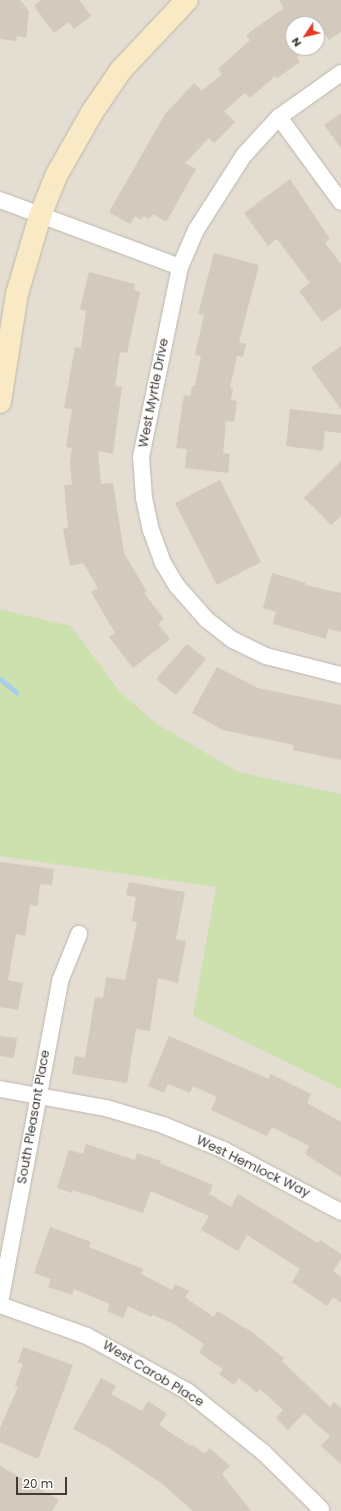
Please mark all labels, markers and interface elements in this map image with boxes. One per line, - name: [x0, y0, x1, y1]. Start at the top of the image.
- north arrow: [285, 16, 325, 56]
- text: N: [287, 34, 305, 50]
- street label: West Myrtle Drive: [136, 337, 172, 449]
- street label: South Pleasant Place: [15, 1049, 53, 1185]
- street label: West Hemlock Way: [194, 1133, 312, 1201]
- street label: West Carob Place: [100, 1338, 206, 1410]
- scale bar: [18, 1469, 69, 1495]
- text: 20 m: [23, 1475, 53, 1492]

